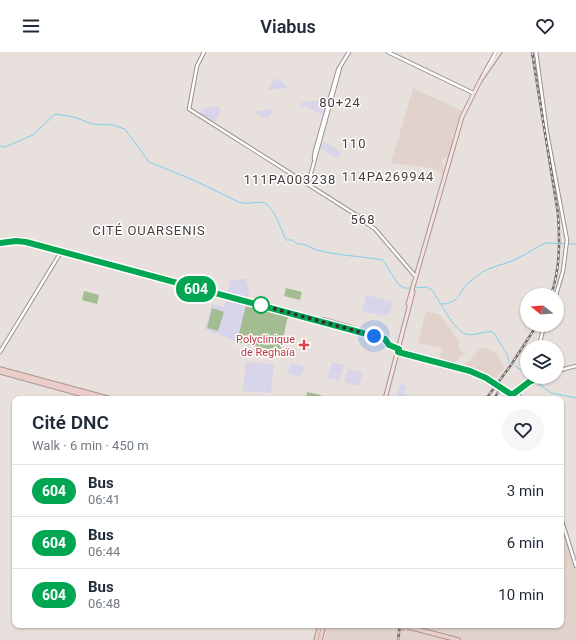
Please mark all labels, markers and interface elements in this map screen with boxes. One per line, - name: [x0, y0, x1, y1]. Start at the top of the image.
- icon: menu: [20, 15, 42, 37]
- icon: heart: [534, 15, 556, 37]
- text: Viabus: [260, 16, 316, 37]
- district label: 80+24: [319, 95, 361, 110]
- district label: 110: [342, 136, 366, 151]
- district label: 114PA269944: [342, 169, 434, 184]
- district label: 111PA003238: [244, 172, 336, 187]
- district label: 568: [351, 212, 375, 227]
- district label: CITÉ OUARSENIS: [92, 223, 206, 238]
- line badge: 604: [173, 276, 219, 302]
- text: 604: [184, 281, 208, 297]
- north arrow: [520, 288, 564, 332]
- map controls: [520, 288, 564, 384]
- unlabelled marker: [252, 296, 270, 314]
- your location: [364, 326, 384, 346]
- place label: Polyclinique de Reghaïa: [236, 333, 295, 359]
- marker: Polyclinique de Reghaïa: [298, 339, 310, 351]
- button: layers: [520, 340, 564, 384]
- button: heart: [502, 409, 544, 451]
- text: Cité DNC: [32, 411, 109, 434]
- text: Walk · 6 min · 450 m: [32, 438, 149, 453]
- text: Bus: [88, 474, 114, 492]
- text: 3 min: [507, 482, 544, 500]
- text: 604: [42, 483, 66, 499]
- text: 06:41: [88, 492, 120, 507]
- text: Bus: [88, 526, 114, 544]
- text: 6 min: [507, 534, 544, 552]
- text: 604: [42, 535, 66, 551]
- text: 06:44: [88, 544, 120, 559]
- text: Bus: [88, 578, 114, 596]
- text: 10 min: [498, 586, 544, 604]
- text: 604: [42, 587, 66, 603]
- text: 06:48: [88, 596, 120, 611]

